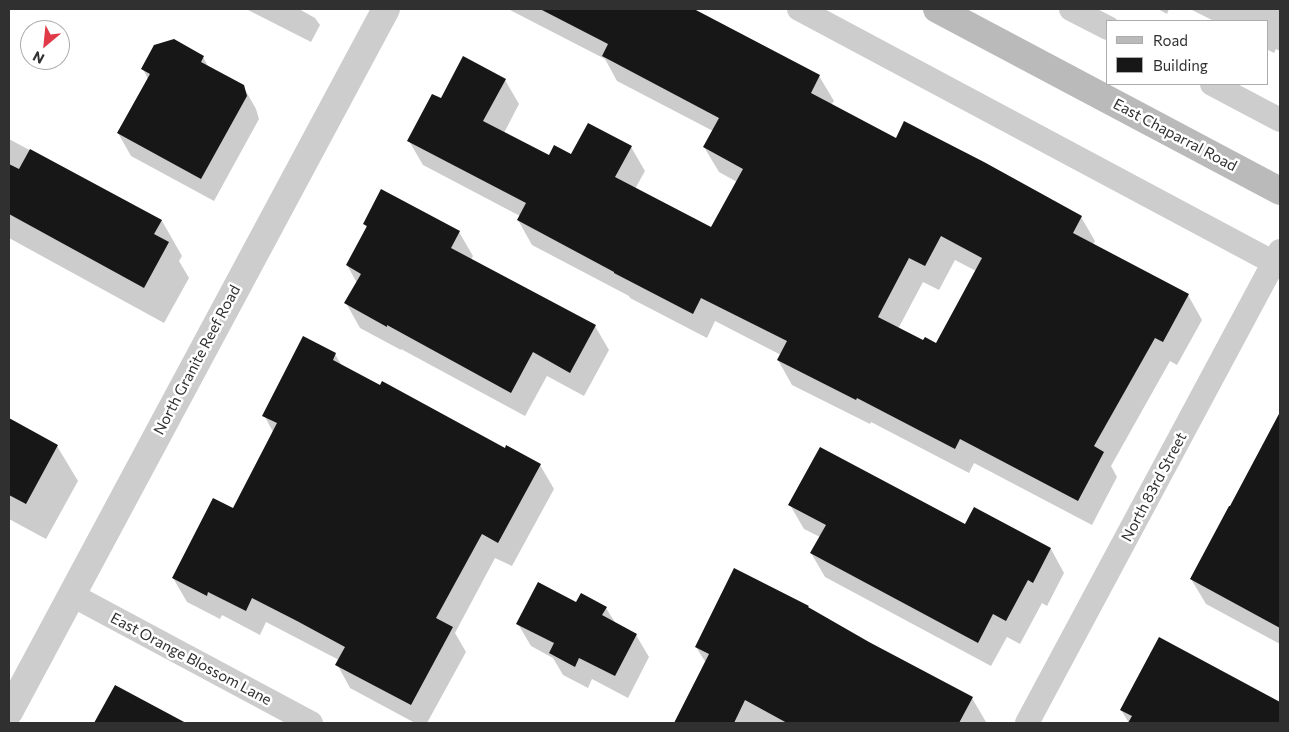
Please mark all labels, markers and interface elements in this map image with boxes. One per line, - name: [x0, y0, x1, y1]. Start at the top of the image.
- north arrow: [20, 20, 70, 70]
- legend: [1106, 20, 1269, 85]
- text: Road: [1153, 31, 1188, 49]
- text: N: [30, 48, 47, 68]
- text: Building: [1153, 56, 1208, 74]
- street label: East Chaparral Road: [1110, 95, 1240, 175]
- street label: North Granite Reef Road: [150, 282, 244, 438]
- street label: North 83rd Street: [1118, 429, 1190, 545]
- street label: East Orange Blossom Lane: [107, 609, 275, 709]

